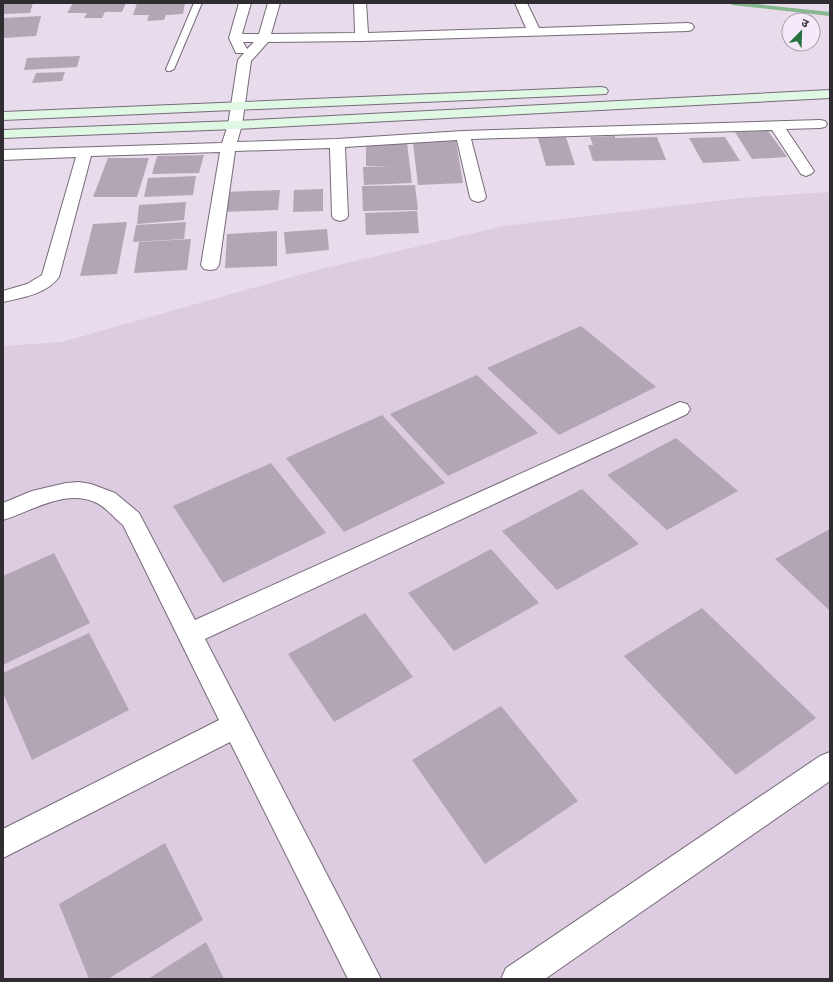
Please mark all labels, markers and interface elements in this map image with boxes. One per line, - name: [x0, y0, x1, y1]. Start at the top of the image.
- north arrow: [781, 12, 821, 52]
- text: उ: [799, 15, 811, 31]

